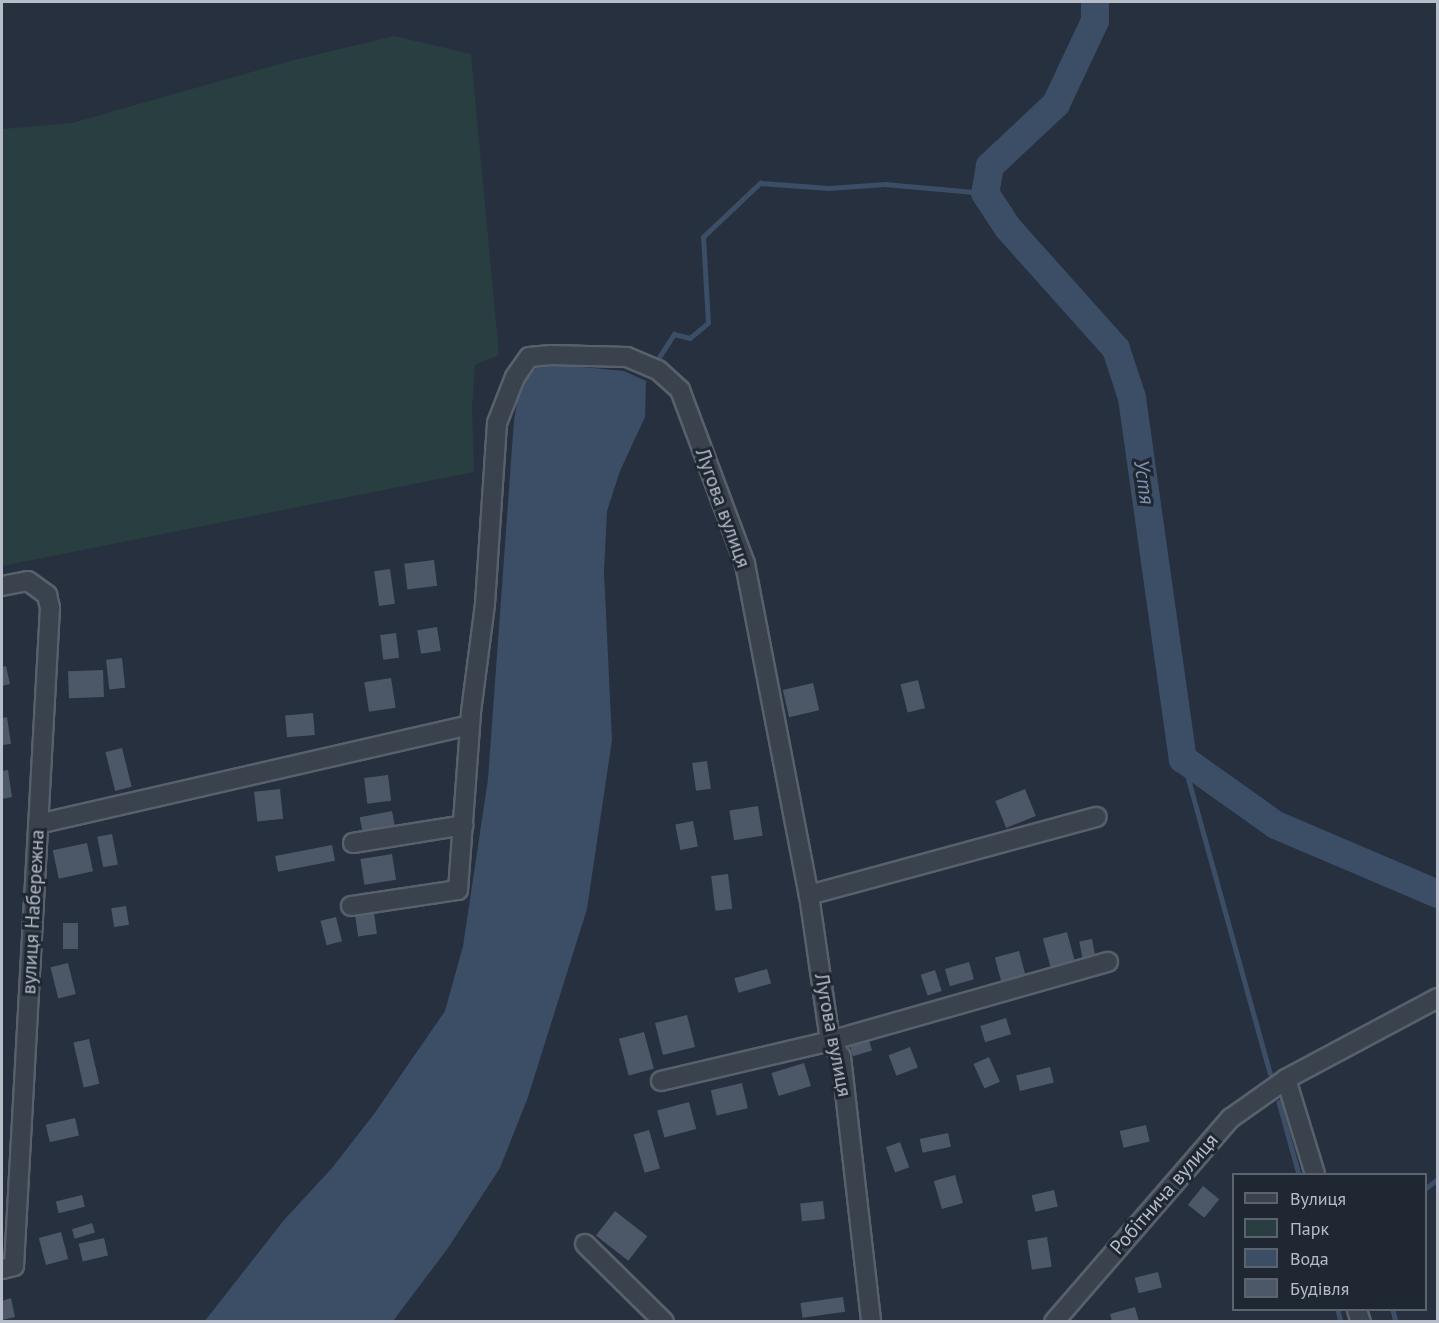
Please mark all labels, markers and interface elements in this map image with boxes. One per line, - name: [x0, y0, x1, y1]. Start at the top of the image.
- street label: Лугова вулиця: [690, 445, 756, 571]
- water label: Устя: [1128, 458, 1160, 506]
- street label: вулиця Набережна: [17, 829, 49, 995]
- street label: Лугова вулиця: [809, 971, 857, 1099]
- street label: Робітнича вулиця: [1105, 1129, 1223, 1259]
- legend: [1232, 1173, 1427, 1311]
- text: Вулиця: [1290, 1187, 1346, 1210]
- text: Парк: [1290, 1217, 1329, 1240]
- text: Вода: [1290, 1247, 1329, 1270]
- text: Будівля: [1290, 1277, 1349, 1300]

